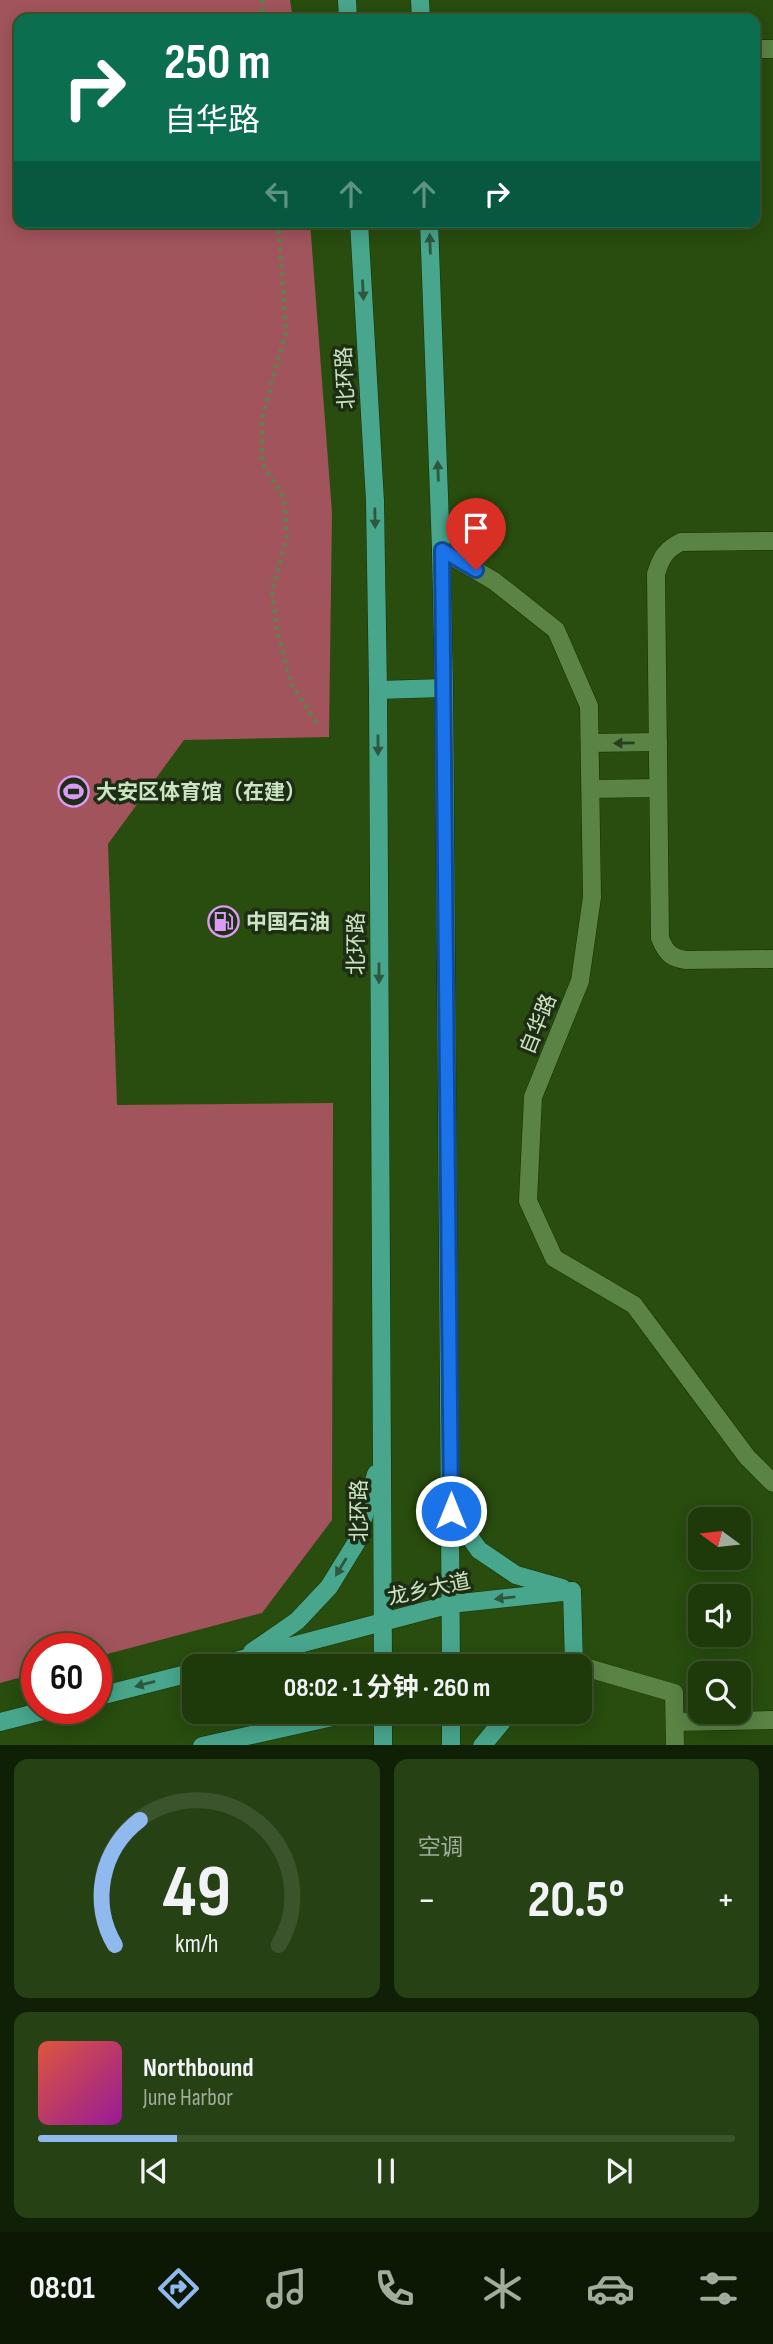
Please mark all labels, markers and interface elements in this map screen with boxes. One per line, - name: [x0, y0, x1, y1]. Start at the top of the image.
- text: 250 m: [164, 34, 270, 93]
- icon: right: [49, 42, 140, 133]
- text: 自华路: [164, 102, 260, 141]
- icon: left: [259, 175, 297, 213]
- icon: ahead: [332, 175, 370, 213]
- icon: ahead: [405, 175, 443, 213]
- icon: right: [478, 175, 516, 213]
- one-way arrow: [424, 232, 435, 254]
- one-way arrow: [358, 280, 369, 302]
- street label: 北环路: [331, 346, 360, 410]
- one-way arrow: [433, 460, 444, 482]
- pin: [446, 498, 506, 570]
- one-way arrow: [369, 507, 381, 529]
- icon: arrive: [457, 509, 495, 547]
- one-way arrow: [372, 734, 384, 756]
- one-way arrow: [613, 737, 635, 749]
- sports icon: 大安区体育馆（在建）: [56, 775, 90, 809]
- place label: 大安区体育馆（在建）: [96, 780, 306, 805]
- fuel station icon: 中国石油: [206, 905, 240, 939]
- place label: 中国石油: [246, 910, 330, 935]
- street label: 北环路: [344, 913, 369, 976]
- one-way arrow: [373, 962, 385, 984]
- street label: 自华路: [515, 990, 562, 1058]
- position arrow: [414, 1474, 488, 1548]
- street label: 北环路: [347, 1480, 372, 1543]
- north arrow: [688, 1507, 751, 1570]
- map controls: [688, 1507, 751, 1724]
- one-way arrow: [335, 1558, 347, 1577]
- street label: 龙乡大道: [385, 1569, 473, 1610]
- button: sound: [688, 1584, 751, 1647]
- one-way arrow: [493, 1593, 515, 1604]
- speed limit sign: 60: [21, 1633, 112, 1724]
- button: search: [688, 1661, 751, 1724]
- text: 08:02 · 1 分钟 · 260 m: [284, 1673, 490, 1704]
- one-way arrow: [134, 1680, 155, 1690]
- text: 空调: [418, 1834, 464, 1862]
- text: 49: [163, 1849, 231, 1937]
- text: 20.5°: [528, 1869, 625, 1932]
- text: −: [418, 1878, 436, 1923]
- text: +: [716, 1878, 735, 1923]
- text: km/h: [175, 1928, 218, 1959]
- text: Northbound: [143, 2053, 254, 2084]
- text: June Harbor: [143, 2084, 233, 2112]
- icon: previous: [135, 2152, 173, 2190]
- icon: pause: [367, 2152, 405, 2190]
- icon: next: [600, 2152, 638, 2190]
- icon: directions: [154, 2264, 203, 2313]
- icon: music: [262, 2264, 311, 2313]
- icon: phone: [370, 2264, 419, 2313]
- icon: climate: [478, 2264, 527, 2313]
- icon: car: [586, 2264, 635, 2313]
- icon: filters: [694, 2264, 743, 2313]
- text: 08:01: [30, 2269, 95, 2308]

